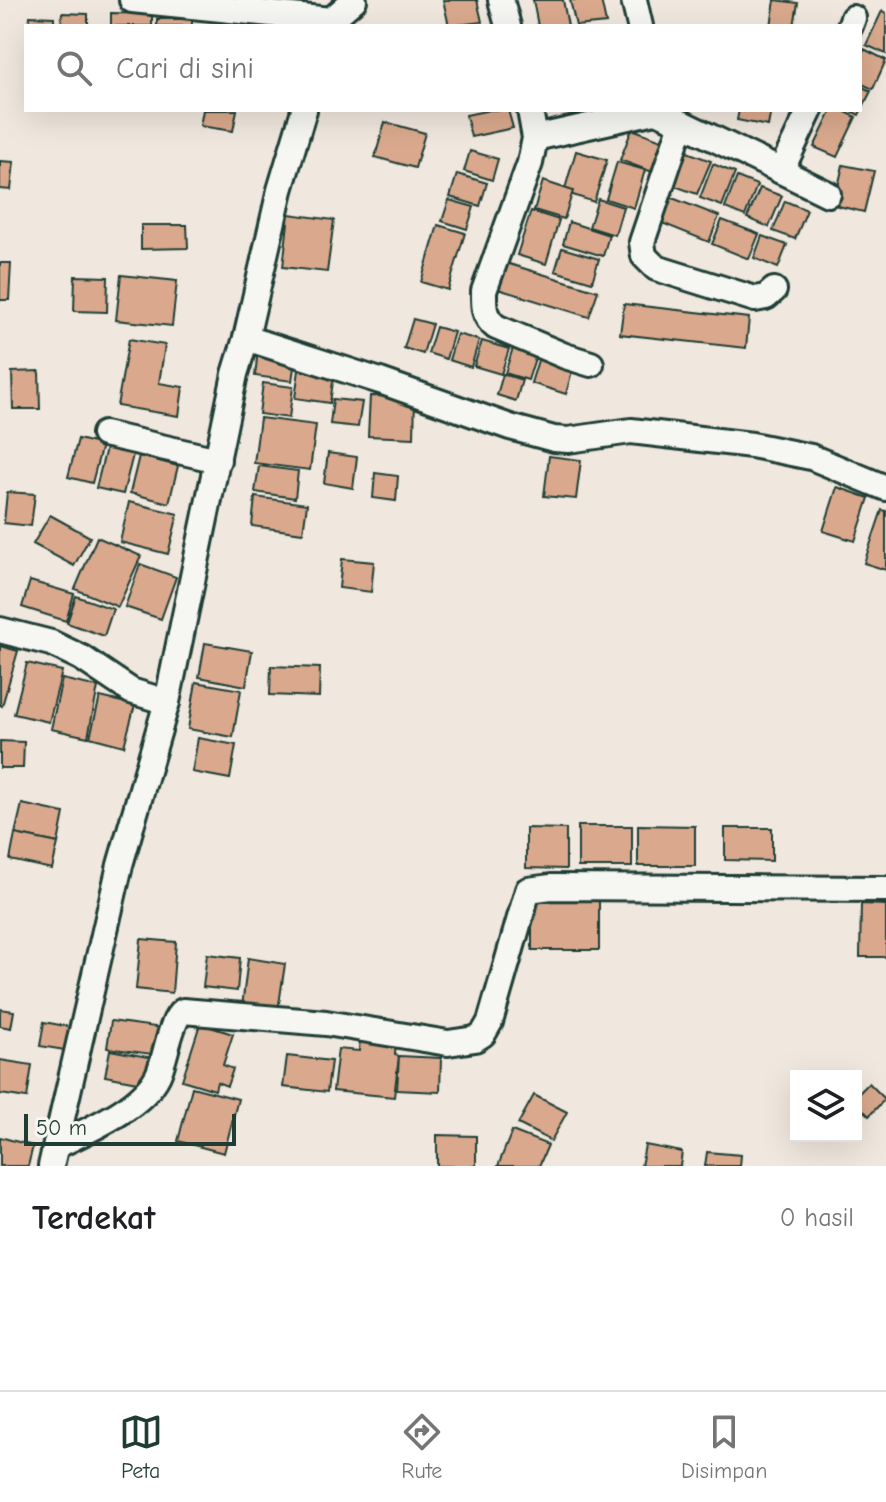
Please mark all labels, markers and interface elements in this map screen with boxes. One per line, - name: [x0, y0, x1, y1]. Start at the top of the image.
- search box: [24, 24, 862, 112]
- icon: search: [52, 46, 96, 90]
- text: Cari di sini: [116, 51, 254, 86]
- map controls: [790, 1070, 862, 1142]
- button: layers: [790, 1070, 862, 1142]
- scale bar: [24, 1110, 236, 1146]
- text: 50 m: [36, 1115, 87, 1141]
- text: Terdekat: [32, 1198, 155, 1238]
- text: 0 hasil: [780, 1203, 854, 1233]
- tab: Peta: [119, 1410, 163, 1484]
- tab: Rute: [400, 1410, 444, 1484]
- tab: Disimpan: [681, 1410, 767, 1484]

